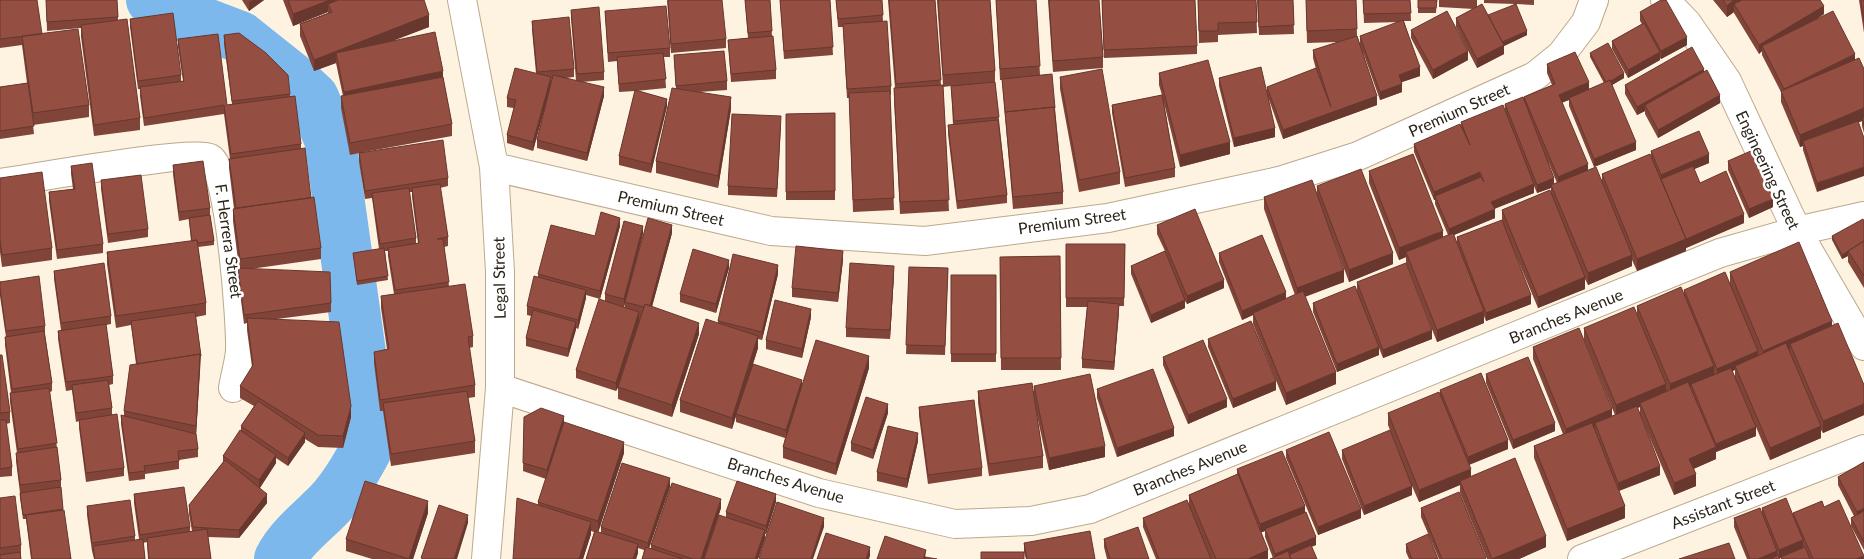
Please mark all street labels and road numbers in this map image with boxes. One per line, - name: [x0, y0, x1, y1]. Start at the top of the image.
- street label: Premium Street: [1405, 79, 1513, 140]
- street label: Engineering Street: [1733, 107, 1804, 233]
- street label: F. Herrera Street: [212, 182, 247, 300]
- street label: Premium Street: [616, 186, 726, 229]
- street label: Premium Street: [1017, 203, 1127, 237]
- street label: Legal Street: [488, 236, 509, 319]
- street label: Branches Avenue: [1506, 284, 1626, 347]
- street label: Branches Avenue: [1130, 436, 1250, 499]
- street label: Branches Avenue: [725, 453, 847, 506]
- street label: Assistant Street: [1668, 475, 1778, 532]

